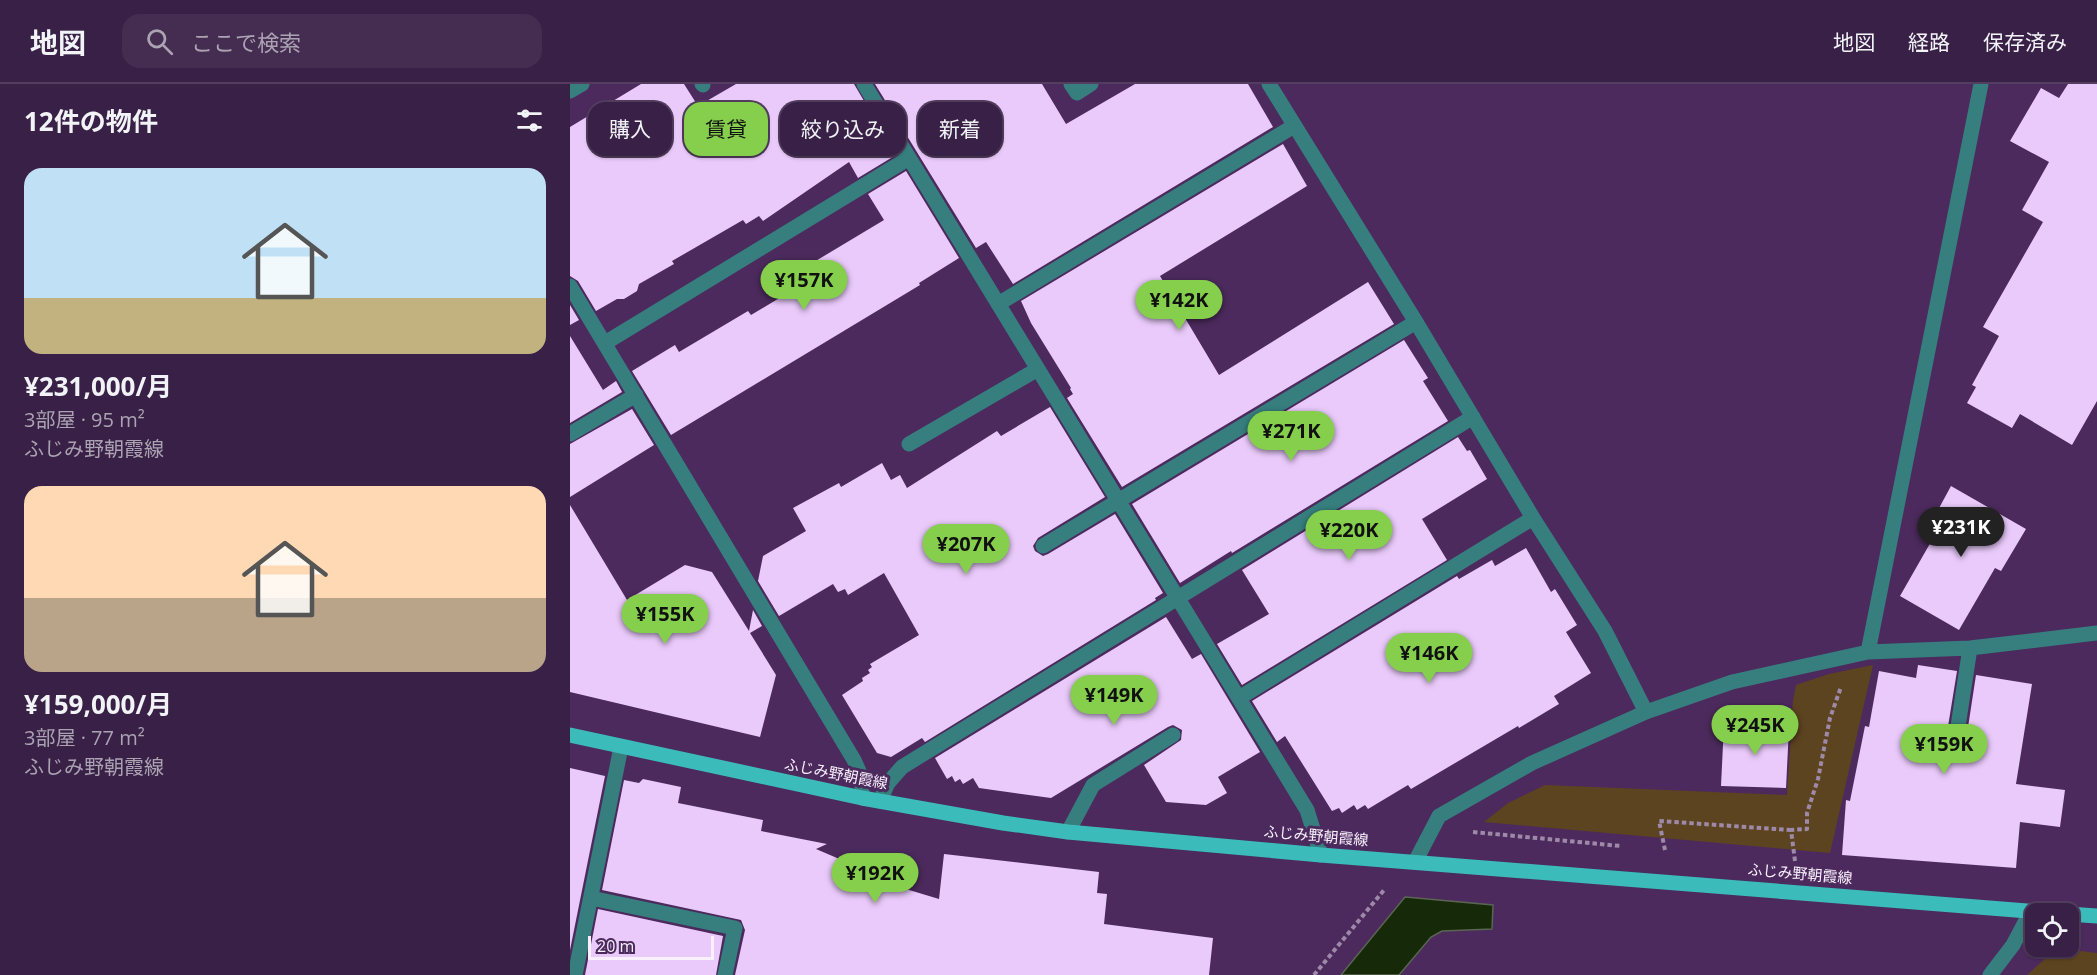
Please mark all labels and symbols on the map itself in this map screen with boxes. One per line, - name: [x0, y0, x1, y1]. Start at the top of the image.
- pin: ¥157K: [762, 260, 846, 311]
- pin: ¥142K: [1137, 280, 1221, 331]
- pin: ¥271K: [1249, 411, 1333, 462]
- pin: ¥231K: [1919, 507, 2003, 558]
- pin: ¥220K: [1307, 510, 1391, 561]
- pin: ¥207K: [924, 524, 1008, 575]
- pin: ¥155K: [623, 594, 707, 645]
- pin: ¥146K: [1387, 633, 1471, 684]
- pin: ¥149K: [1072, 675, 1156, 726]
- pin: ¥245K: [1713, 705, 1797, 756]
- pin: ¥159K: [1902, 724, 1986, 775]
- street label: ふじみ野朝霞線: [783, 753, 890, 793]
- street label: ふじみ野朝霞線: [1263, 820, 1369, 850]
- pin: ¥192K: [833, 853, 917, 904]
- street label: ふじみ野朝霞線: [1747, 858, 1853, 888]
- scale bar: [588, 933, 714, 960]

